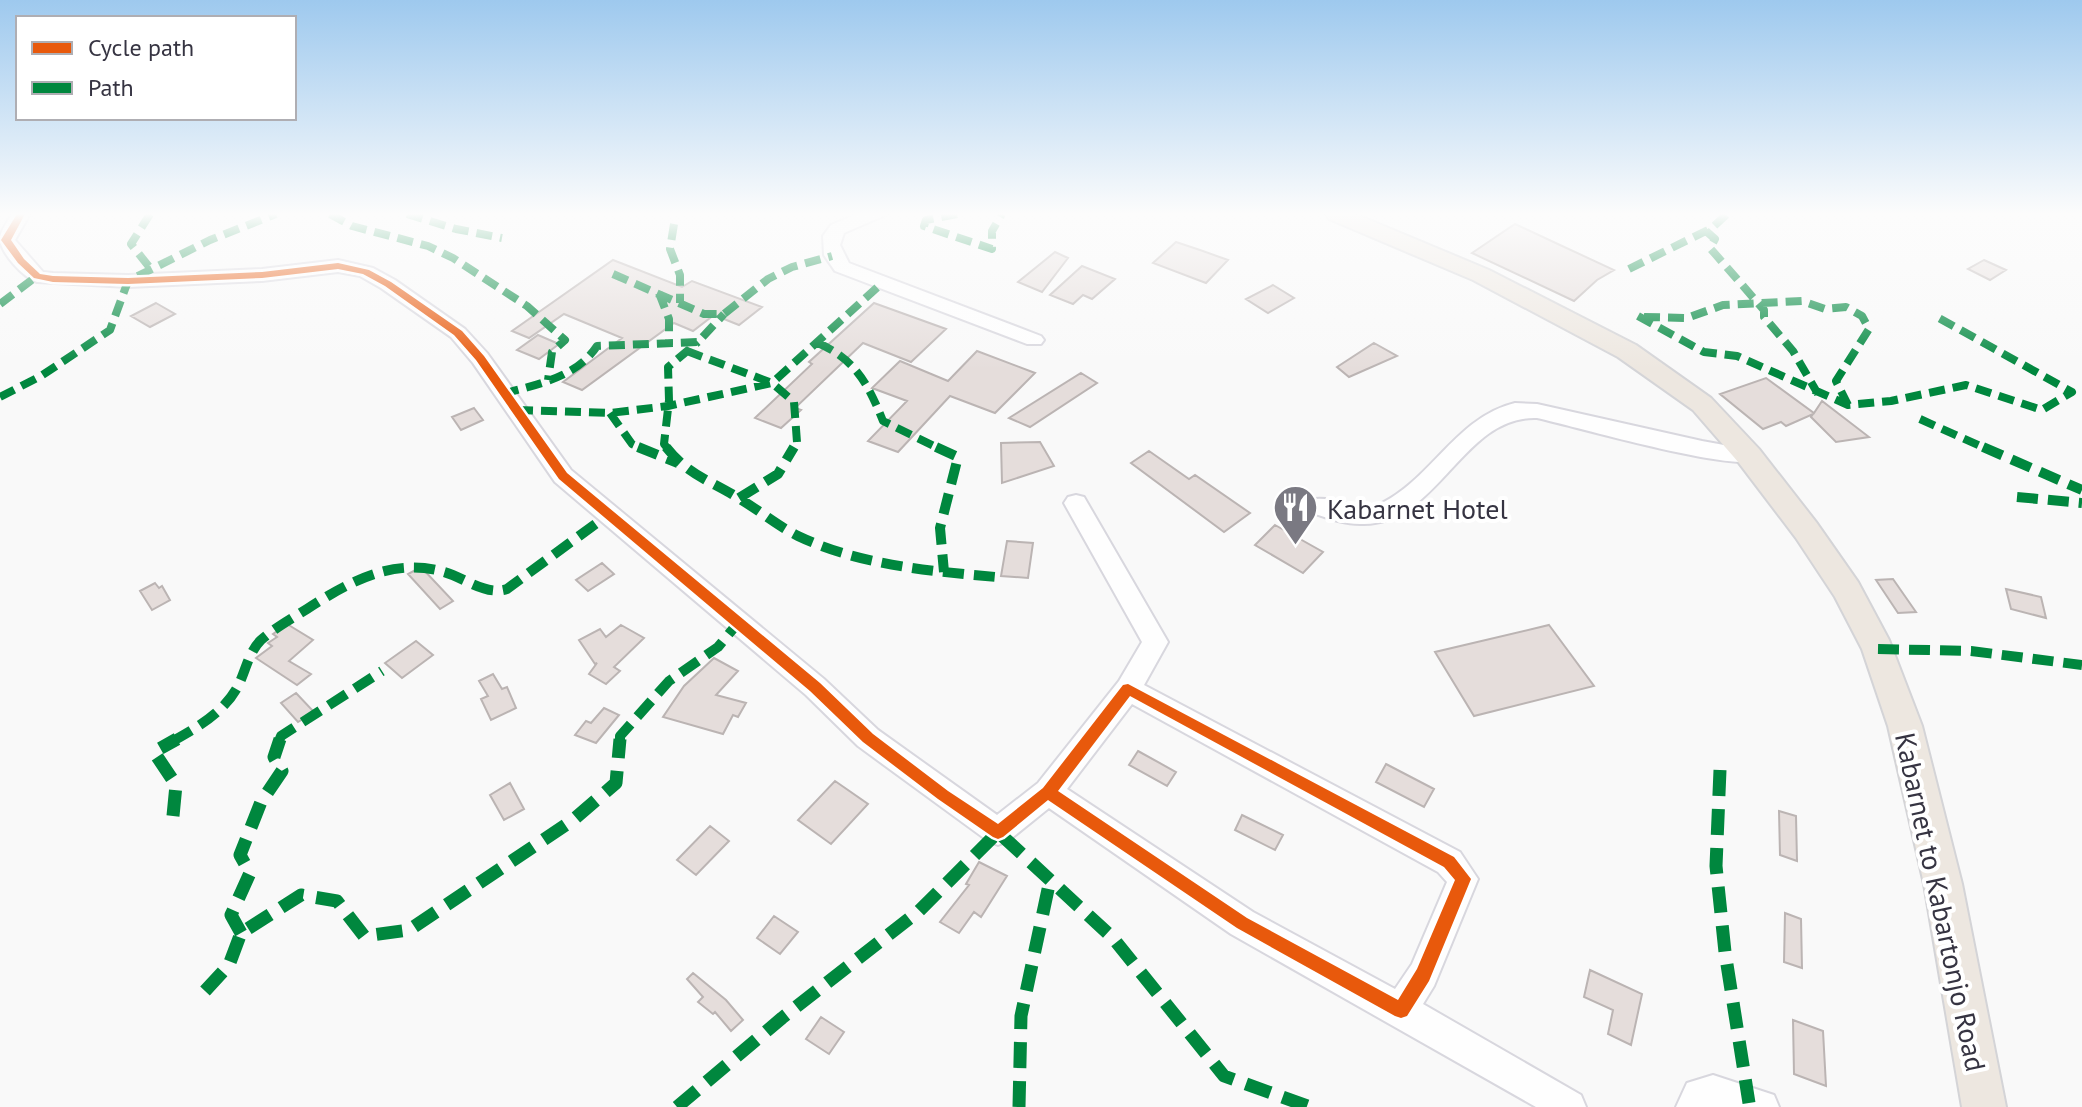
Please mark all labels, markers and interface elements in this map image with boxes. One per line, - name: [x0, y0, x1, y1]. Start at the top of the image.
- legend: [16, 16, 296, 120]
- text: Cycle path: [88, 32, 194, 63]
- text: Path: [88, 72, 134, 103]
- restaurant icon: Kabarnet Hotel: [1272, 484, 1320, 547]
- place label: Kabarnet Hotel: [1327, 490, 1508, 527]
- street label: Kabarnet to Kabartonjo Road: [1887, 729, 1995, 1075]

